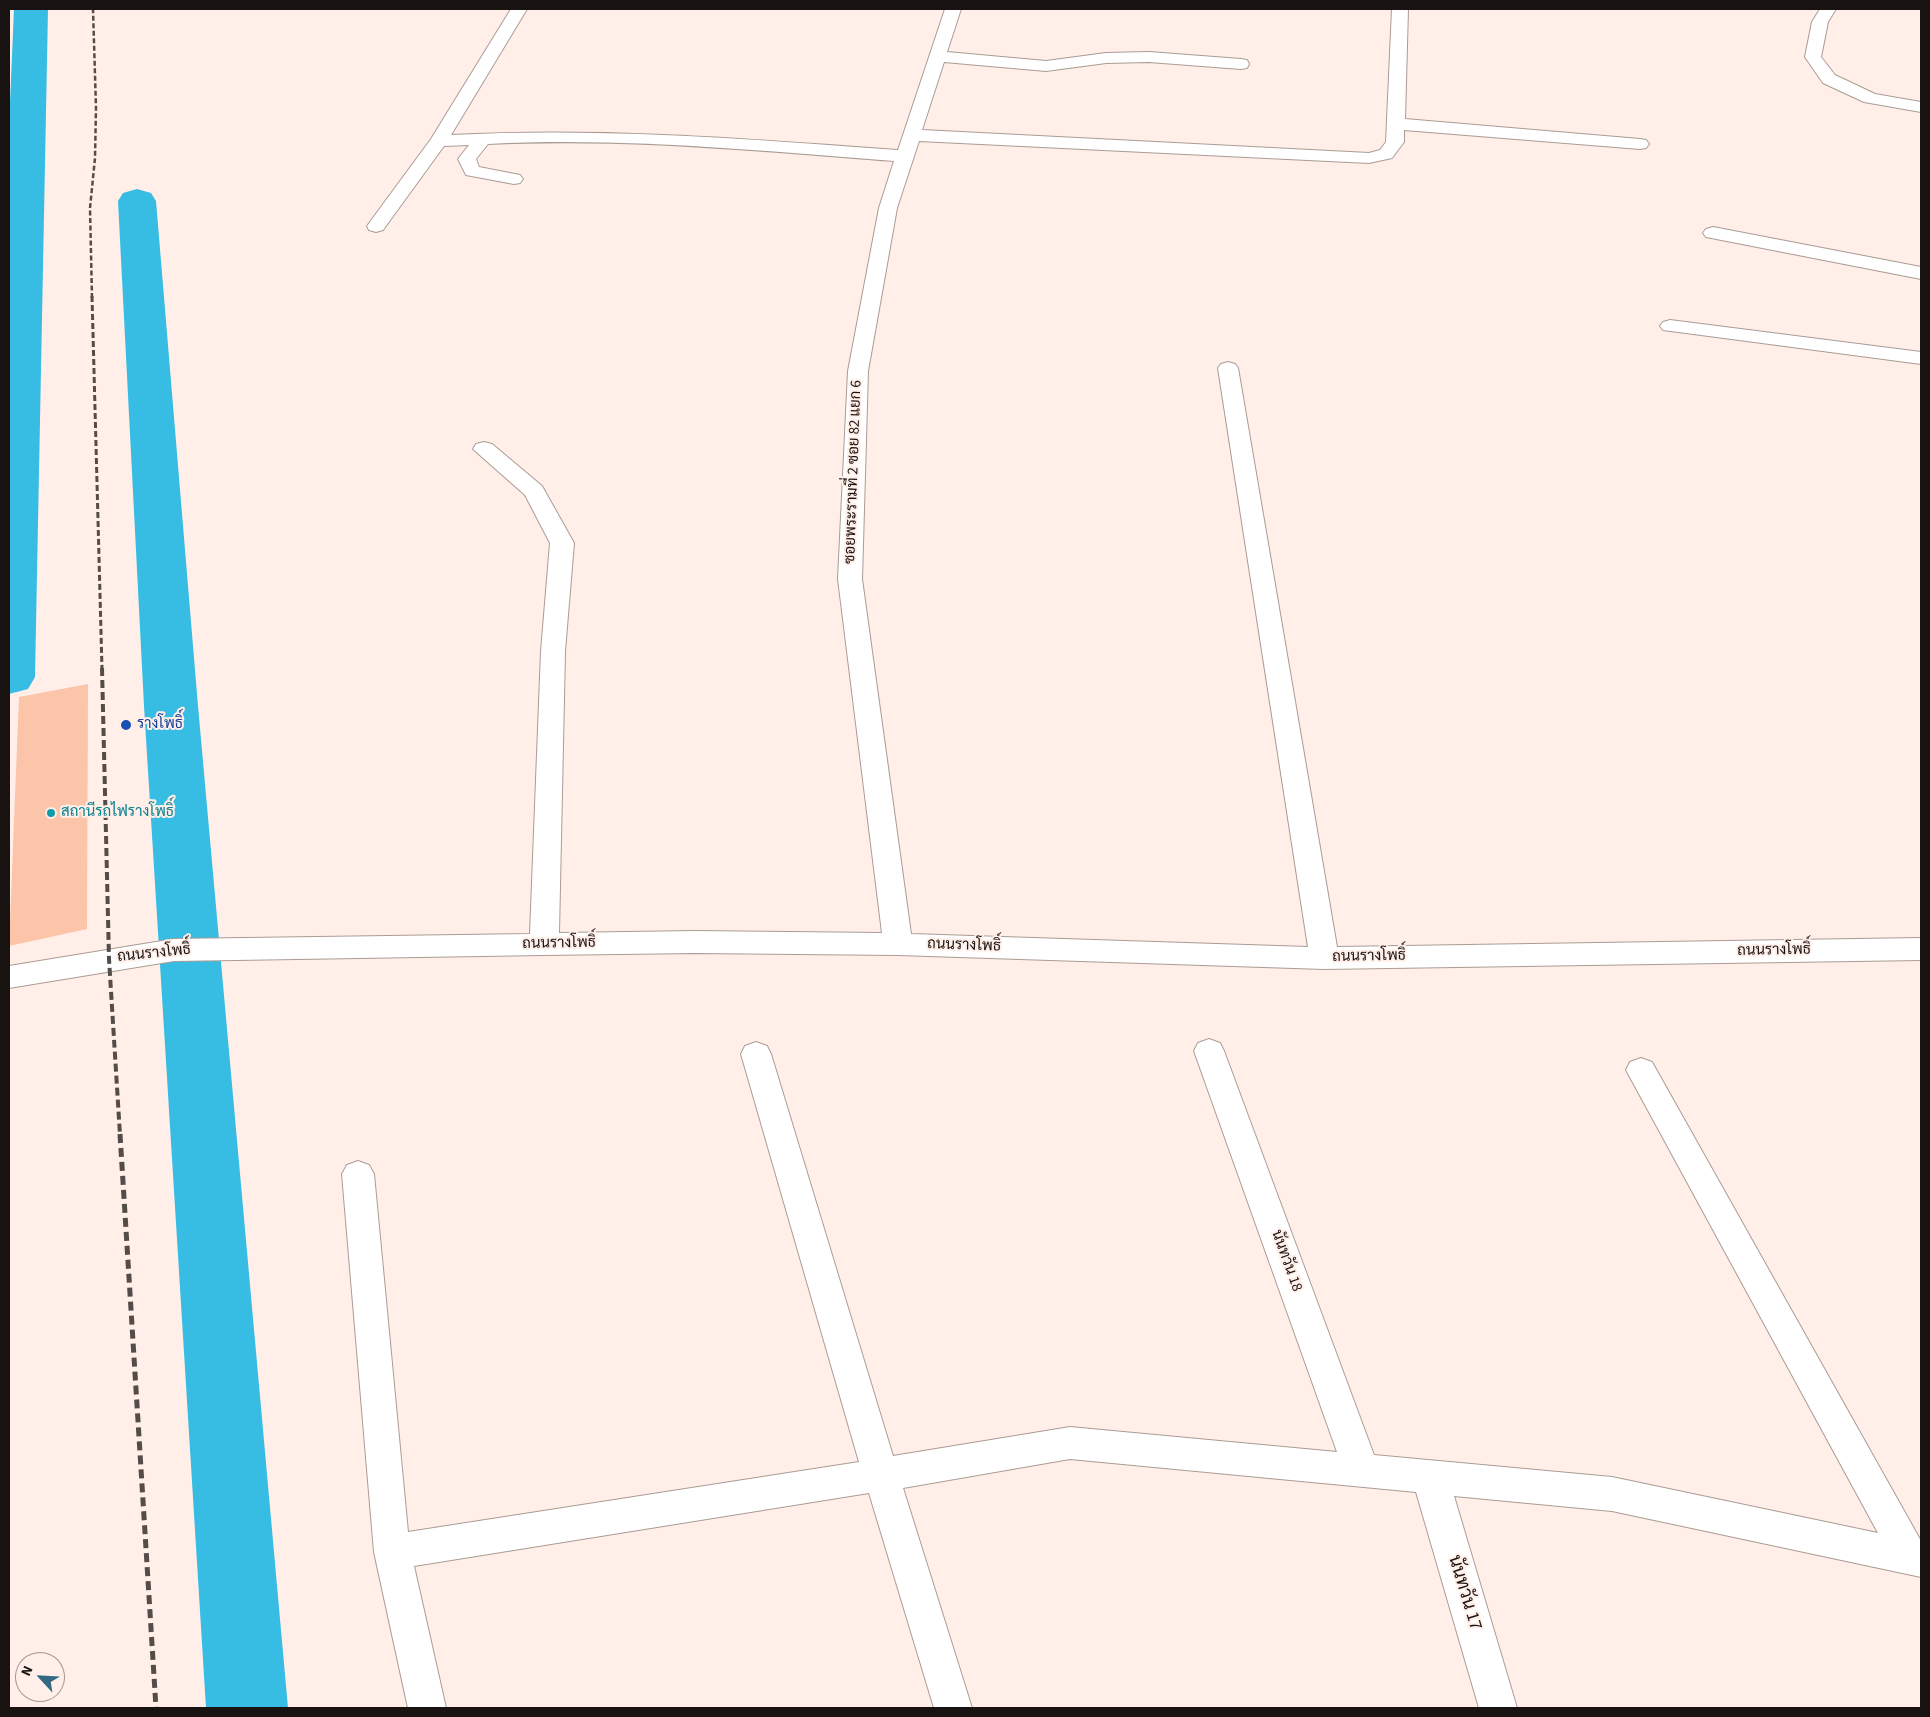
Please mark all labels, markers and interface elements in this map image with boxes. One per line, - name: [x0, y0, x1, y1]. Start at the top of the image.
- street label: ซอยพระรามที่ 2 ซอย 82 แยก 6: [842, 380, 866, 564]
- place label: รางโพธิ์: [137, 716, 183, 734]
- marker: รางโพธิ์: [119, 718, 133, 732]
- place label: สถานีรถไฟรางโพธิ์: [61, 804, 174, 822]
- marker: สถานีรถไฟรางโพธิ์: [45, 807, 57, 819]
- street label: ถนนรางโพธิ์: [522, 934, 596, 954]
- street label: ถนนรางโพธิ์: [927, 936, 1001, 956]
- street label: ถนนรางโพธิ์: [116, 941, 192, 967]
- street label: ถนนรางโพธิ์: [1737, 941, 1811, 961]
- street label: ถนนรางโพธิ์: [1332, 947, 1406, 967]
- street label: นันทวัน 18: [1267, 1228, 1305, 1294]
- street label: นันทวัน 17: [1442, 1553, 1486, 1633]
- north arrow: [15, 1652, 65, 1702]
- text: N: [16, 1663, 38, 1680]

